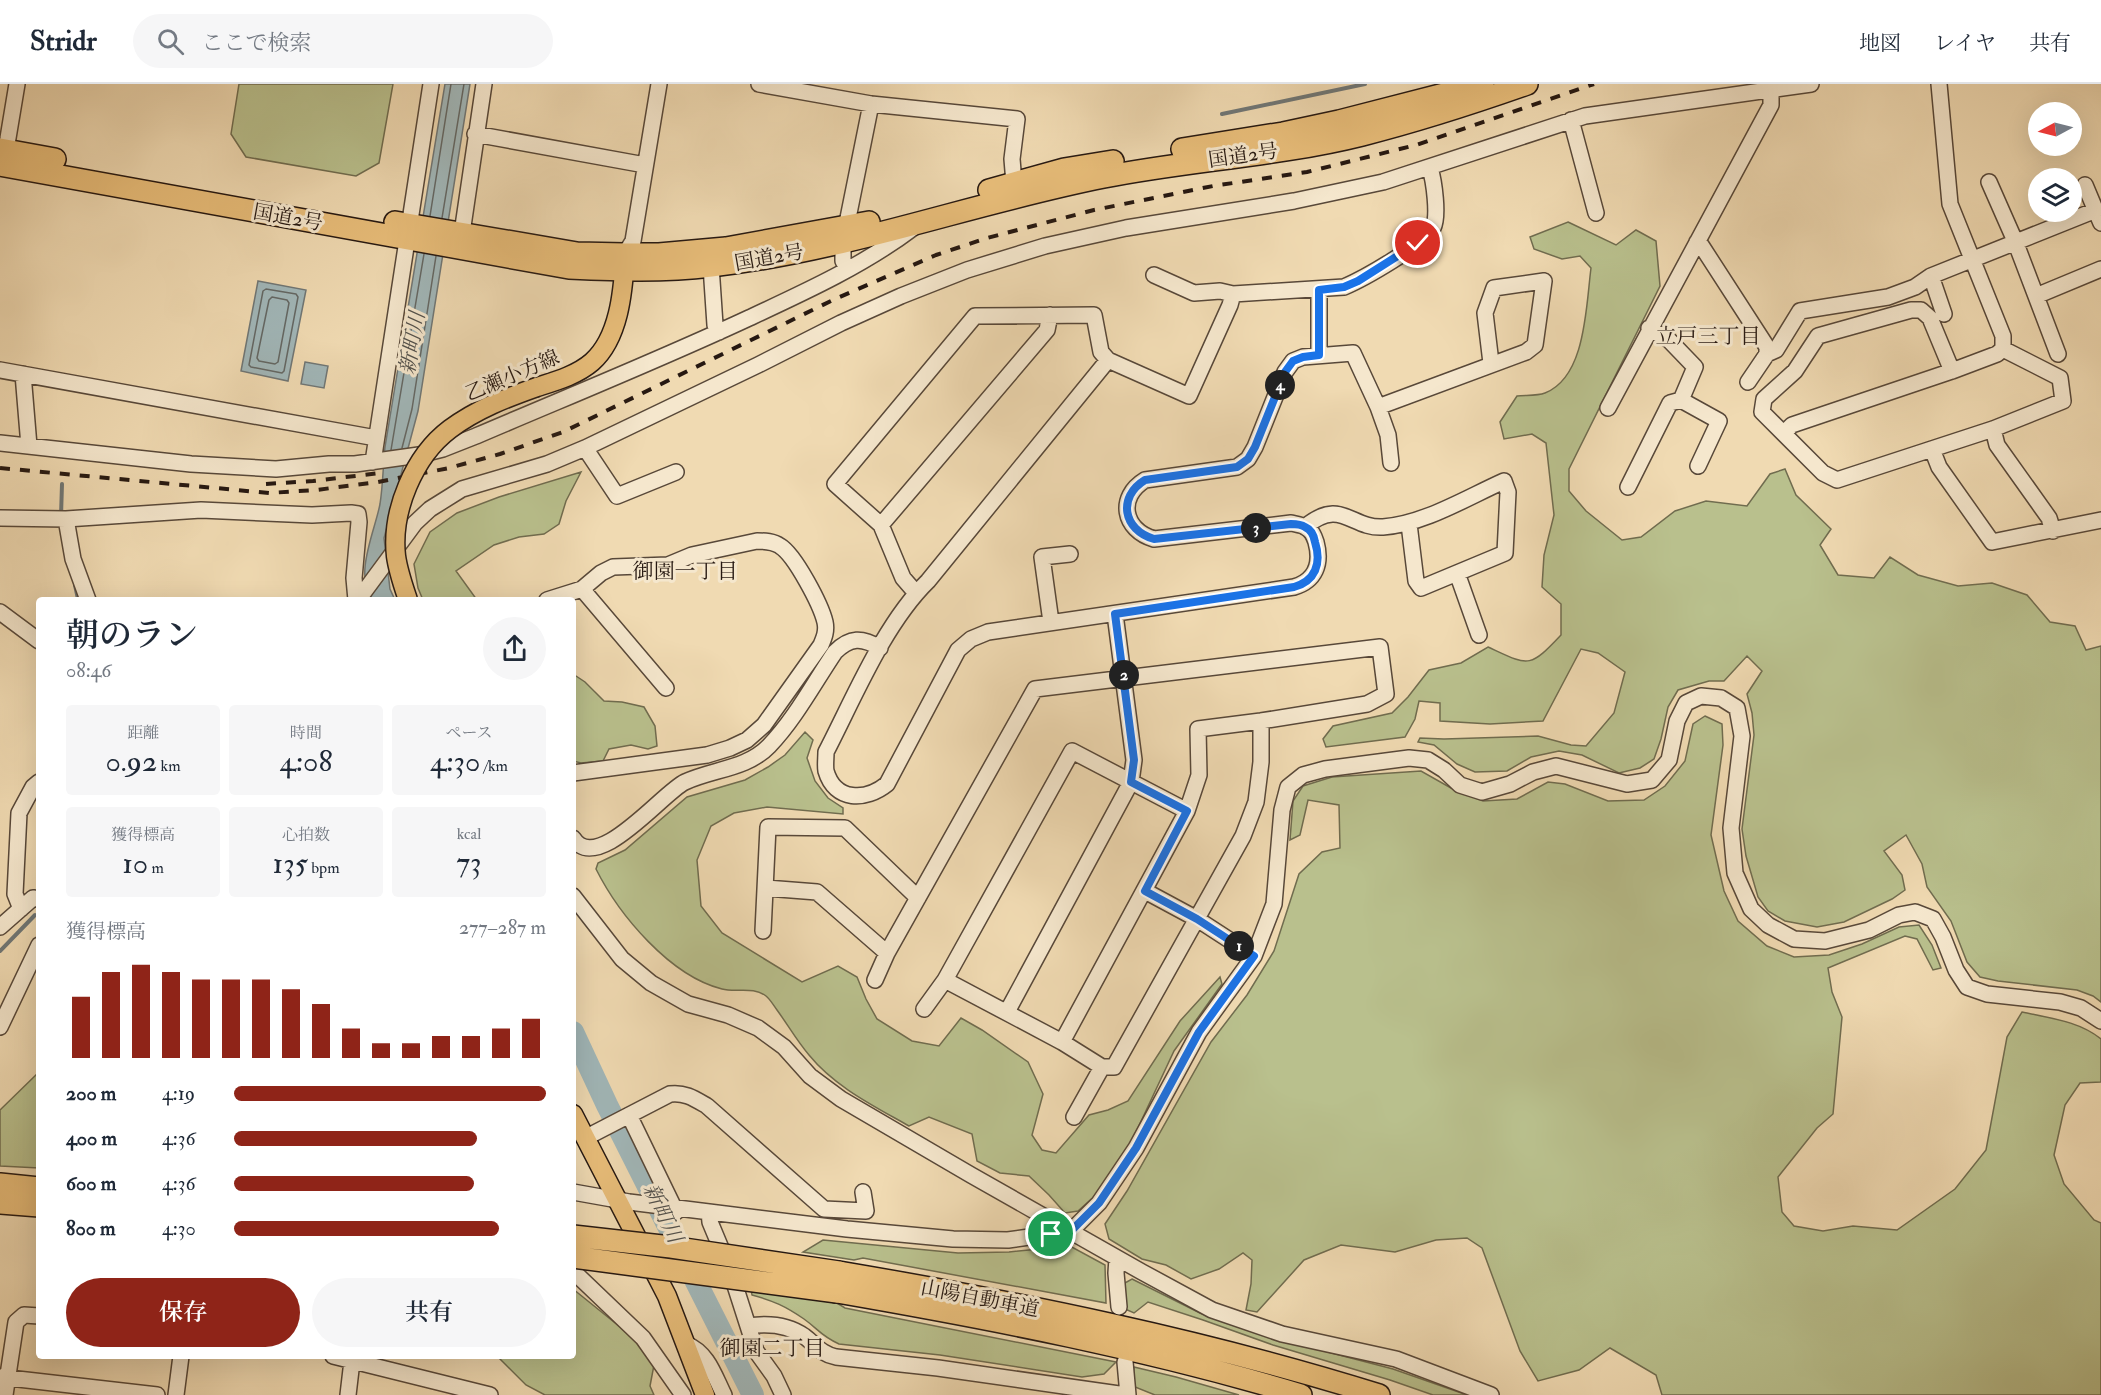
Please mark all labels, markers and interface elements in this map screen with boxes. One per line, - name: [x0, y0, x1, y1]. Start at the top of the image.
- search box: [133, 14, 553, 68]
- text: Stridr: [30, 24, 97, 59]
- icon: search: [154, 25, 187, 58]
- text: ここで検索: [202, 29, 312, 57]
- text: 地図: [1859, 30, 1901, 57]
- text: レイヤ: [1934, 30, 1996, 57]
- text: 共有: [2029, 30, 2071, 57]
- north arrow: [2028, 102, 2082, 156]
- map controls: [2028, 102, 2082, 222]
- street label: 国道2号: [1207, 138, 1280, 173]
- button: layers: [2028, 168, 2082, 222]
- street label: 国道2号: [251, 199, 325, 236]
- pin: [1392, 217, 1443, 268]
- icon: check: [1401, 226, 1434, 259]
- street label: 国道2号: [732, 239, 806, 276]
- water label: 新町川: [394, 308, 432, 376]
- district label: 立戸三丁目: [1656, 323, 1761, 350]
- street label: 乙瀬小方線: [461, 344, 563, 407]
- pin: 4: [1265, 370, 1295, 400]
- text: 4: [1276, 375, 1284, 395]
- pin: 3: [1241, 513, 1271, 543]
- text: 3: [1253, 518, 1259, 538]
- district label: 御園一丁目: [633, 558, 738, 585]
- text: 朝のラン: [66, 615, 198, 656]
- button: share: [483, 617, 546, 680]
- text: 08:46: [66, 658, 111, 683]
- pin: 2: [1109, 660, 1139, 690]
- text: 2: [1120, 665, 1128, 685]
- text: 距離: [127, 723, 159, 743]
- text: 時間: [290, 723, 322, 743]
- text: ペース: [445, 723, 493, 743]
- text: 0.92: [105, 743, 157, 780]
- text: 4:08: [279, 743, 333, 780]
- text: 4:30: [430, 743, 480, 780]
- text: km: [157, 756, 181, 776]
- text: /km: [480, 756, 508, 776]
- text: kcal: [457, 824, 481, 844]
- text: 獲得標高: [111, 825, 175, 845]
- text: 心拍数: [282, 825, 330, 845]
- text: 73: [456, 844, 482, 881]
- text: 10: [122, 845, 148, 882]
- text: 135: [272, 845, 308, 882]
- text: m: [148, 858, 164, 878]
- text: bpm: [308, 858, 340, 878]
- text: 277–287 m: [459, 915, 546, 940]
- text: 獲得標高: [66, 919, 146, 944]
- pin: 1: [1224, 931, 1254, 961]
- text: 1: [1236, 936, 1242, 956]
- text: 200 m: [66, 1081, 116, 1106]
- text: 4:19: [162, 1081, 195, 1106]
- text: 400 m: [66, 1126, 117, 1151]
- text: 4:36: [162, 1126, 196, 1151]
- text: 600 m: [66, 1171, 116, 1196]
- text: 4:36: [162, 1171, 196, 1196]
- water label: 新町川: [637, 1179, 689, 1249]
- pin: [1025, 1208, 1076, 1259]
- text: 800 m: [66, 1216, 116, 1241]
- text: 4:30: [162, 1216, 196, 1241]
- icon: arrive: [1034, 1217, 1067, 1250]
- street label: 山陽自動車道: [919, 1275, 1041, 1322]
- button: 保存: [66, 1278, 300, 1347]
- button: 共有: [312, 1278, 546, 1347]
- district label: 御園二丁目: [720, 1335, 825, 1362]

